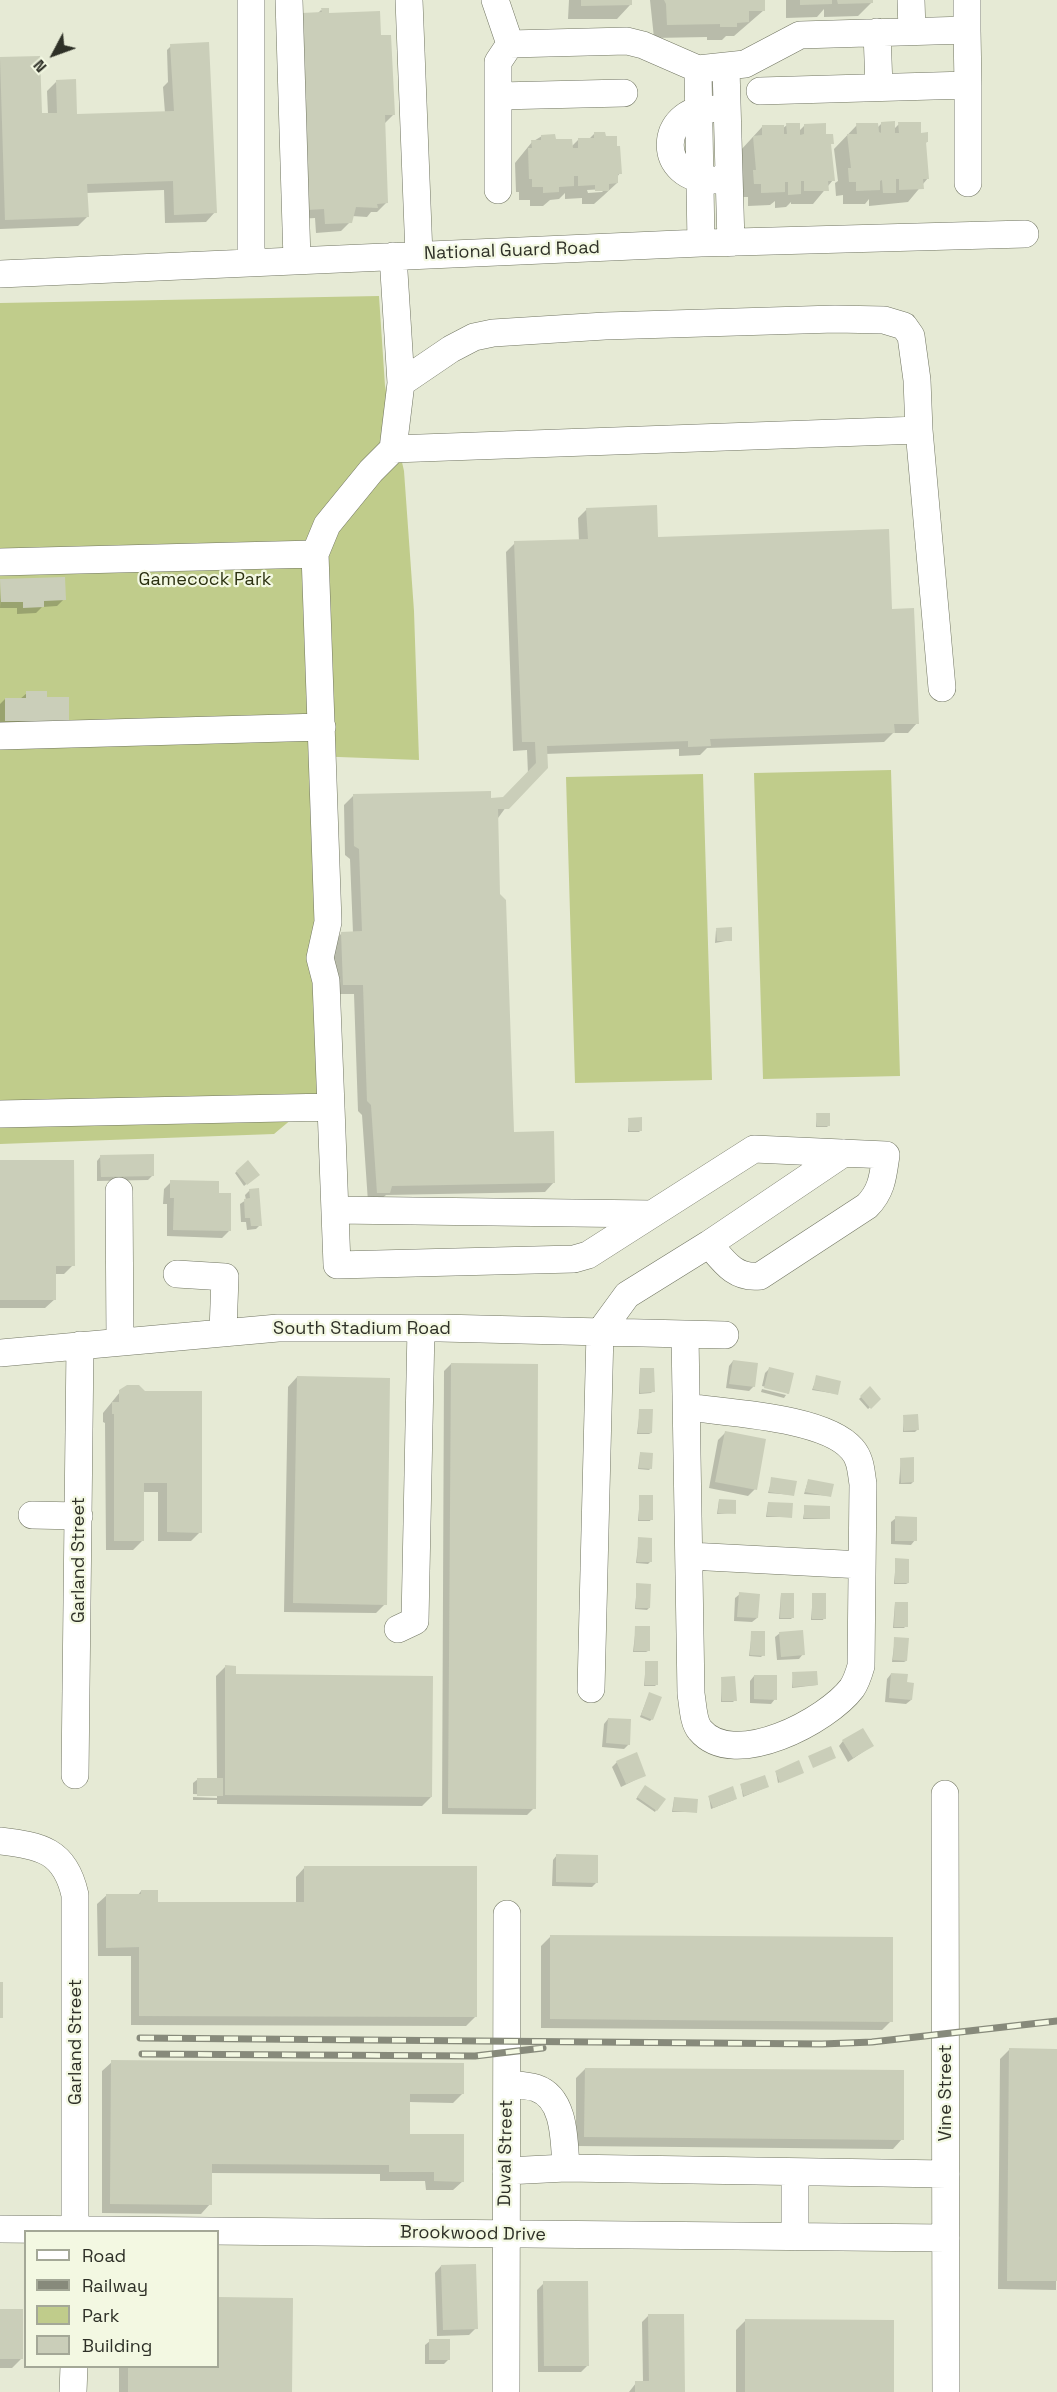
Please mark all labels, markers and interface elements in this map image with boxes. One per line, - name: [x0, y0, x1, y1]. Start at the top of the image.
- north arrow: [24, 24, 84, 84]
- text: N: [29, 55, 51, 77]
- street label: National Guard Road: [424, 237, 600, 265]
- park label: Gamecock Park: [139, 569, 271, 591]
- street label: South Stadium Road: [273, 1318, 451, 1340]
- street label: Garland Street: [68, 1497, 90, 1623]
- street label: Garland Street: [65, 1979, 87, 2105]
- street label: Vine Street: [935, 2045, 957, 2141]
- street label: Duval Street: [494, 2099, 518, 2207]
- street label: Brookwood Drive: [400, 2222, 546, 2246]
- legend: [24, 2230, 219, 2368]
- text: Road: [82, 2244, 126, 2267]
- text: Railway: [82, 2274, 148, 2297]
- text: Park: [82, 2304, 119, 2327]
- text: Building: [82, 2334, 152, 2357]

